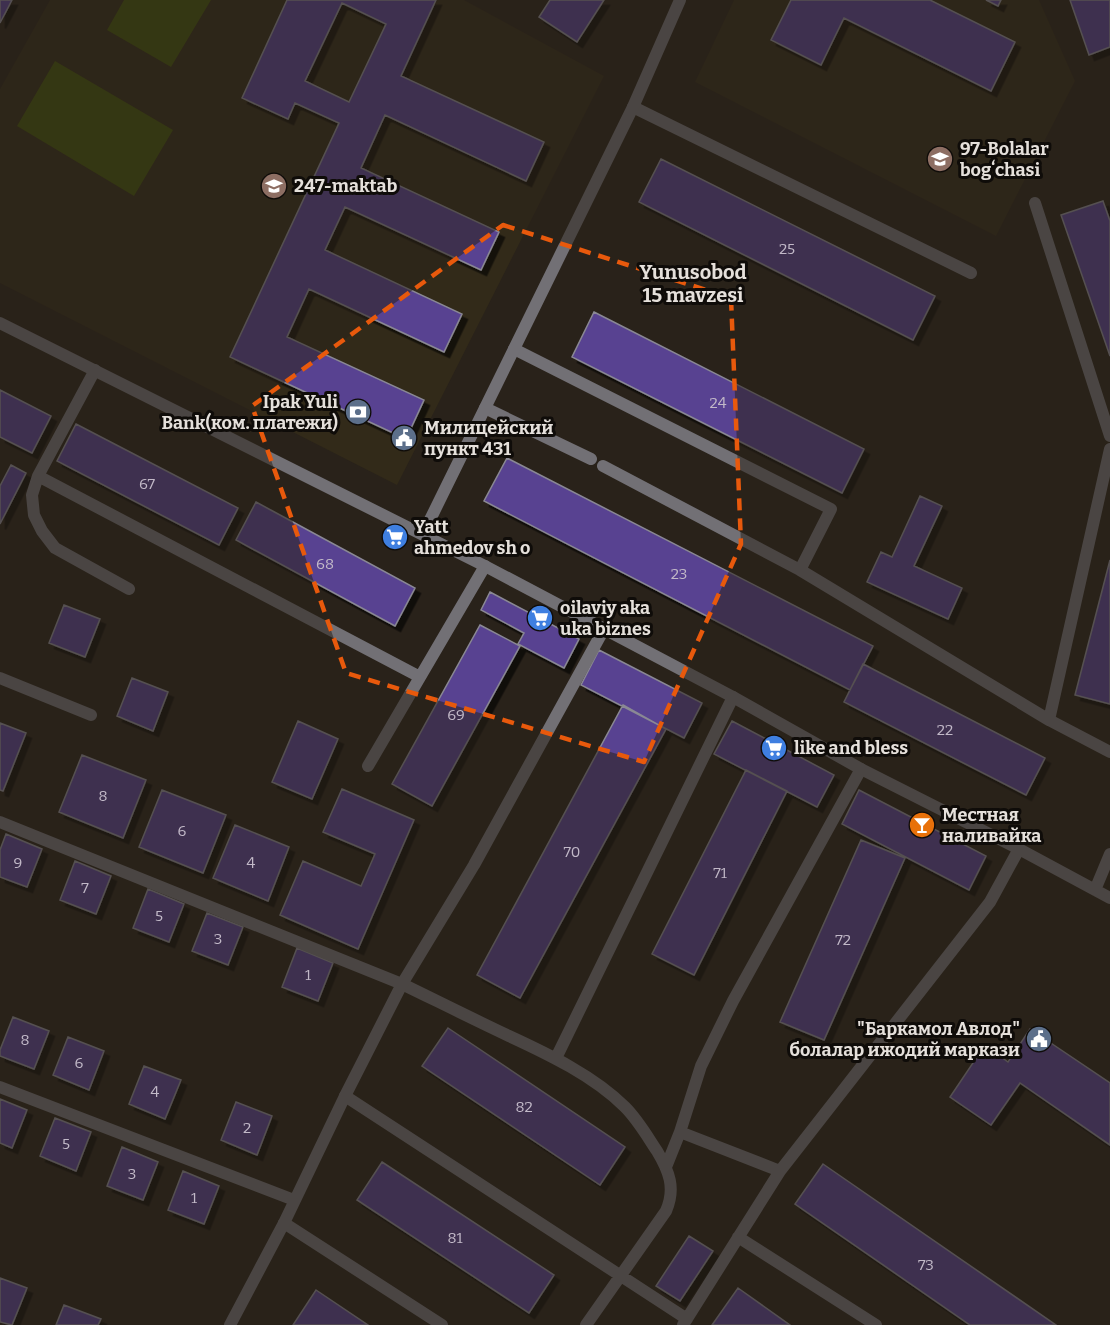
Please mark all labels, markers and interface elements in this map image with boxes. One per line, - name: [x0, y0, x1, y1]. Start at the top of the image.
- place label: 97-Bolalar bogʻchasi: [960, 138, 1049, 181]
- school or university icon: 97-Bolalar bogʻchasi: [925, 144, 955, 174]
- school or university icon: 247-maktab: [259, 171, 289, 201]
- place label: 247-maktab: [294, 175, 398, 197]
- house number: 25: [779, 240, 795, 258]
- district label: Yunusobod 15 mavzesi: [639, 260, 747, 307]
- place label: Ipak Yuli Bank(ком. платежи): [162, 391, 338, 434]
- house number: 24: [710, 394, 727, 412]
- bank icon: Ipak Yuli Bank(ком. платежи): [343, 397, 373, 427]
- place label: Милицейский пункт 431: [424, 417, 553, 460]
- public building icon: Милицейский пункт 431: [389, 423, 419, 453]
- house number: 67: [139, 475, 156, 493]
- place label: Yatt ahmedov sh o: [414, 516, 531, 559]
- supermarket icon: Yatt ahmedov sh o: [380, 522, 410, 552]
- house number: 68: [316, 555, 334, 573]
- house number: 23: [671, 565, 687, 583]
- place label: oilaviy aka uka biznes: [560, 597, 651, 640]
- supermarket icon: oilaviy aka uka biznes: [525, 603, 555, 633]
- house number: 69: [447, 706, 465, 724]
- house number: 22: [937, 721, 953, 739]
- supermarket icon: like and bless: [759, 733, 789, 763]
- place label: like and bless: [794, 737, 908, 759]
- house number: 8: [98, 787, 108, 805]
- place label: Местная наливайка: [942, 804, 1041, 847]
- bar icon: Местная наливайка: [907, 810, 937, 840]
- house number: 6: [178, 822, 187, 840]
- house number: 70: [564, 843, 580, 861]
- house number: 9: [14, 854, 22, 872]
- house number: 4: [247, 854, 256, 872]
- house number: 71: [713, 864, 727, 882]
- house number: 7: [81, 879, 89, 897]
- house number: 5: [155, 907, 163, 925]
- house number: 3: [214, 930, 222, 948]
- house number: 72: [835, 931, 851, 949]
- house number: 1: [305, 966, 311, 984]
- place label: "Баркамол Авлод" болалар ижодий маркази: [789, 1018, 1020, 1061]
- public building icon: "Баркамол Авлод" болалар ижодий маркази: [1024, 1024, 1054, 1054]
- house number: 8: [20, 1031, 30, 1049]
- house number: 6: [75, 1054, 84, 1072]
- house number: 4: [151, 1083, 160, 1101]
- house number: 82: [515, 1098, 533, 1116]
- house number: 2: [243, 1119, 251, 1137]
- house number: 5: [62, 1135, 70, 1153]
- house number: 3: [128, 1165, 136, 1183]
- house number: 1: [191, 1189, 197, 1207]
- house number: 81: [447, 1229, 463, 1247]
- house number: 73: [918, 1256, 934, 1274]

